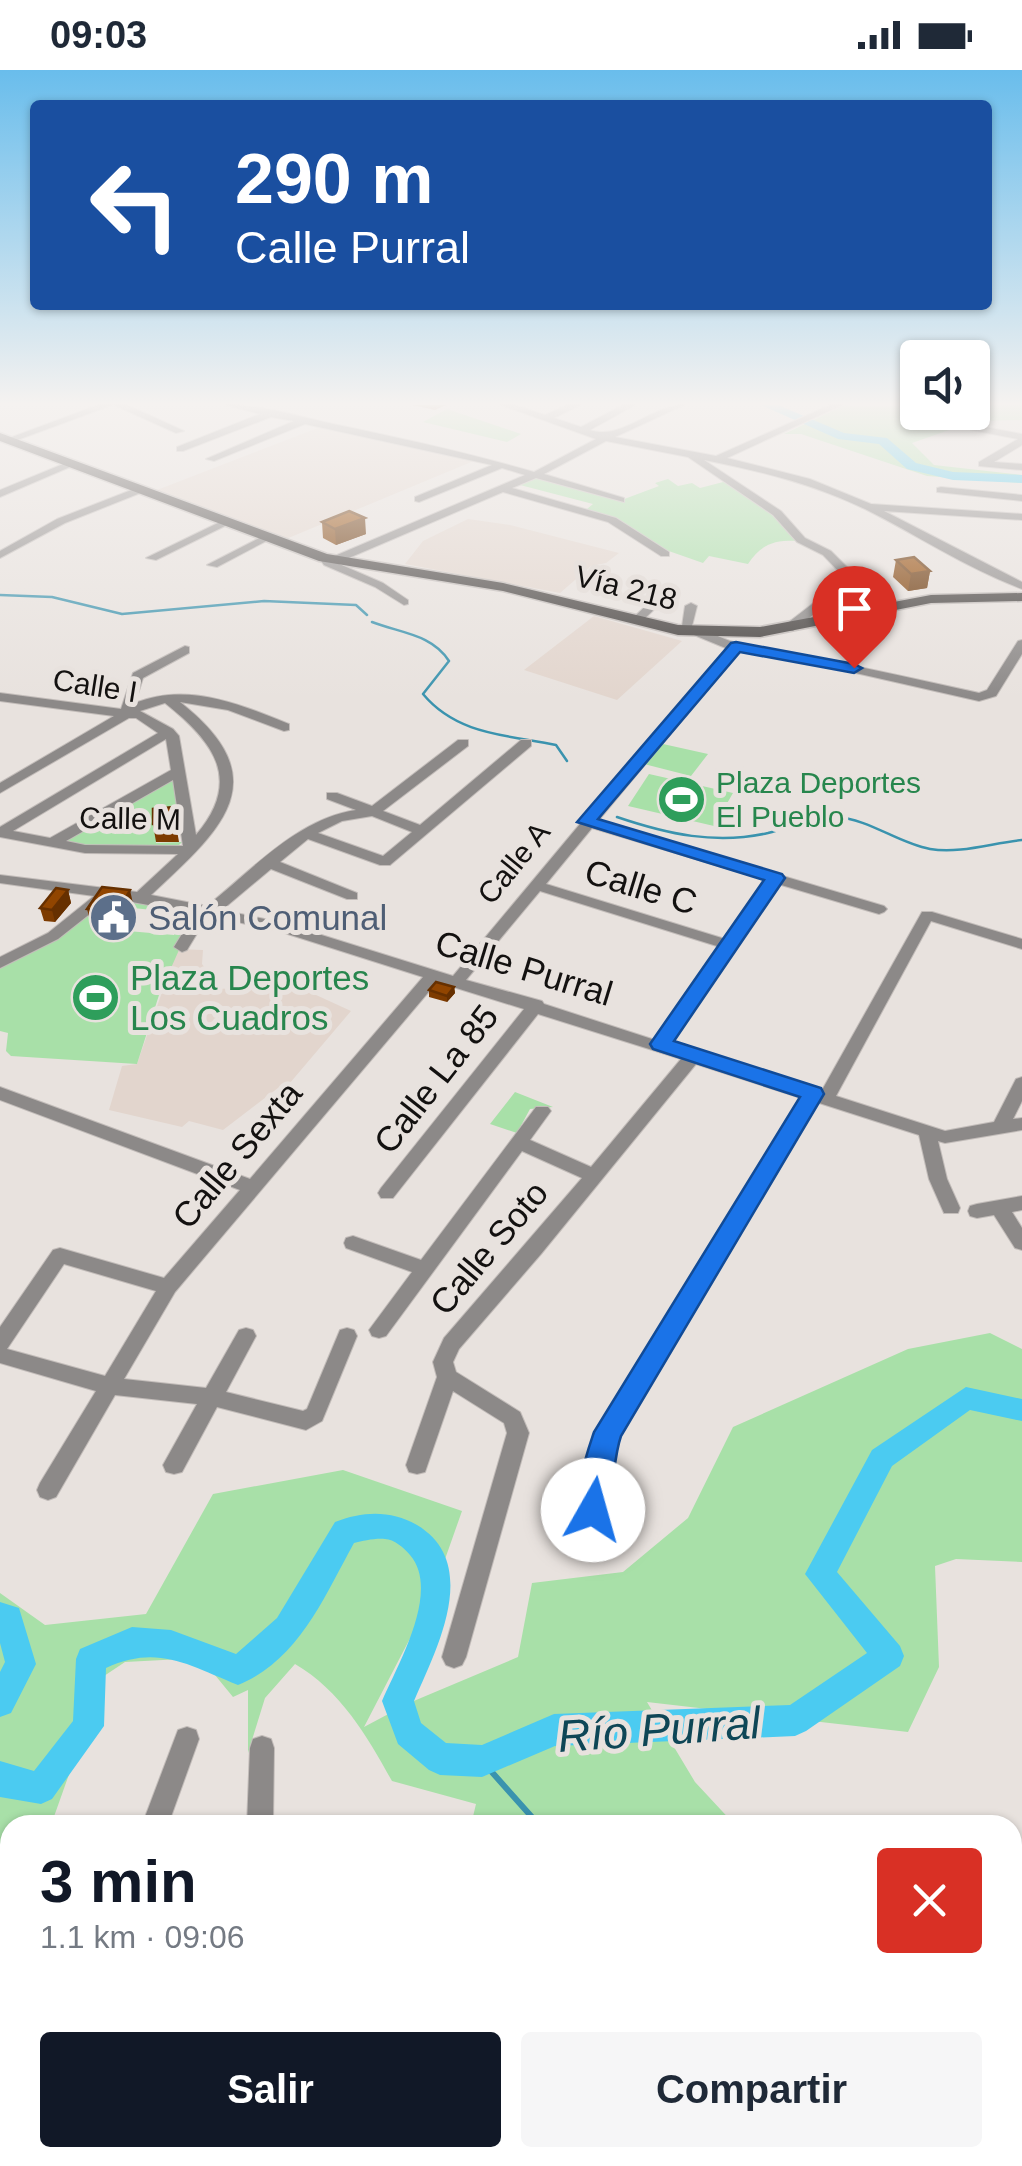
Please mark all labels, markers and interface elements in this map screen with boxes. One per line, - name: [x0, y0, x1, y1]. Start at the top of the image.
- text: 09:03: [50, 14, 147, 56]
- icon: left: [70, 140, 200, 270]
- text: 290 m: [235, 140, 433, 218]
- text: Calle Purral: [235, 222, 470, 273]
- map controls: [900, 340, 990, 430]
- button: sound: [900, 340, 990, 430]
- street label: Vía 218: [572, 559, 680, 616]
- pin: [812, 566, 897, 669]
- icon: arrive: [827, 581, 882, 636]
- street label: Calle I: [50, 663, 140, 708]
- place label: Plaza Deportes El Pueblo: [716, 766, 921, 833]
- sports icon: Plaza Deportes El Pueblo: [655, 774, 707, 826]
- street label: Calle M: [79, 801, 181, 836]
- street label: Calle A: [471, 815, 556, 910]
- street label: Calle C: [581, 851, 702, 922]
- public building icon: Salón Comunal: [87, 892, 139, 944]
- place label: Salón Comunal: [148, 898, 387, 937]
- street label: Calle Purral: [431, 922, 617, 1013]
- place label: Plaza Deportes Los Cuadros: [130, 958, 369, 1037]
- sports icon: Plaza Deportes Los Cuadros: [69, 972, 121, 1024]
- street label: Calle La 85: [366, 997, 505, 1160]
- street label: Calle Sexta: [164, 1073, 309, 1236]
- street label: Calle Soto: [422, 1173, 555, 1322]
- position arrow: [541, 1458, 645, 1562]
- water label: Río Purral: [556, 1697, 764, 1762]
- text: 3 min: [40, 1848, 197, 1915]
- button: close: [877, 1848, 982, 1953]
- text: 1.1 km · 09:06: [40, 1919, 245, 1955]
- button: Salir: [40, 2032, 501, 2147]
- button: Compartir: [521, 2032, 982, 2147]

